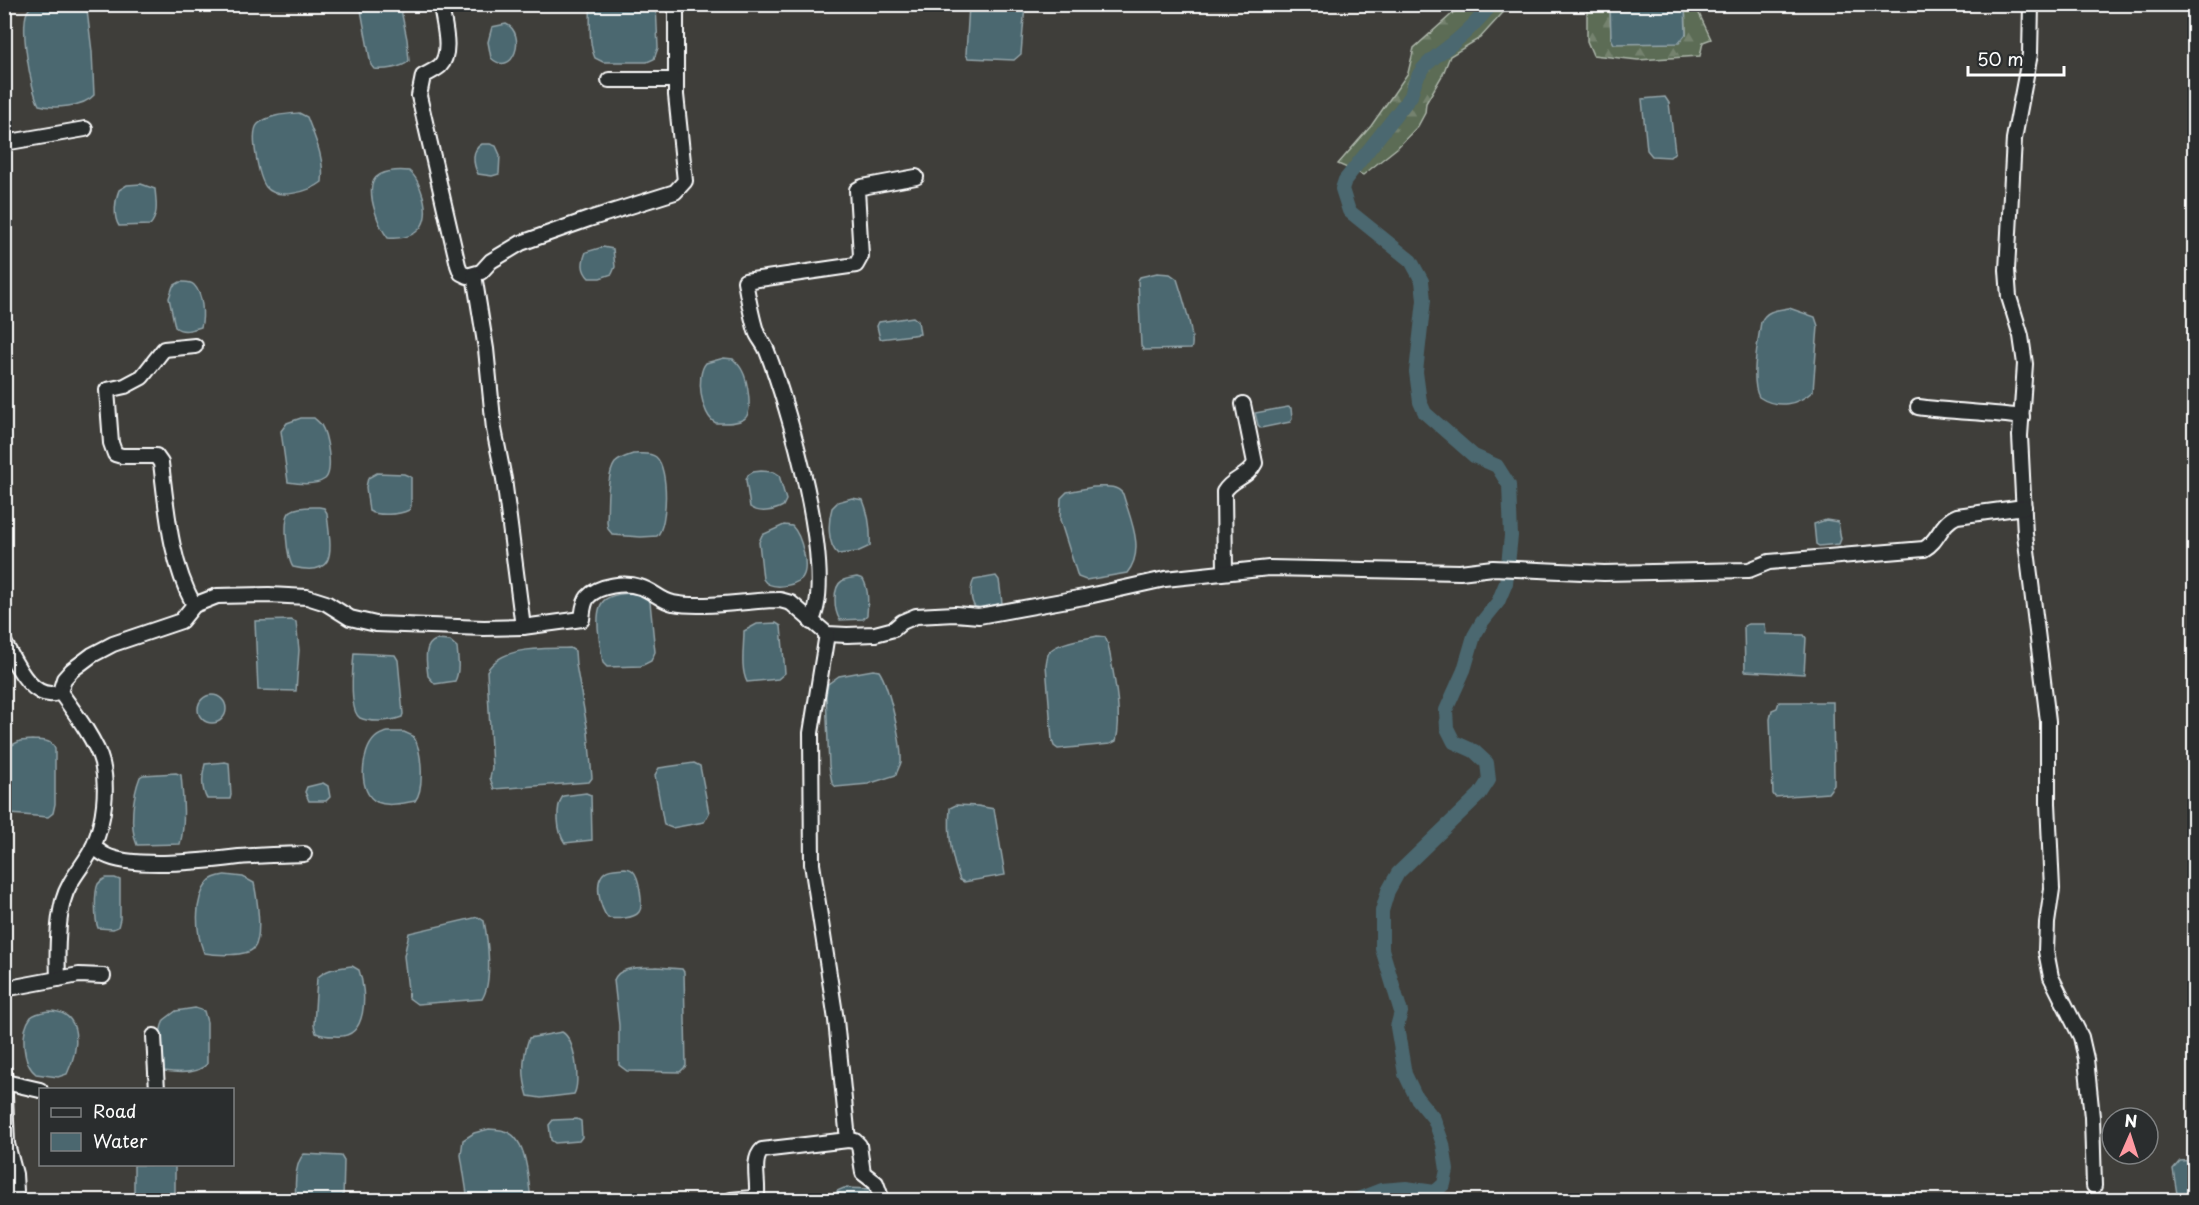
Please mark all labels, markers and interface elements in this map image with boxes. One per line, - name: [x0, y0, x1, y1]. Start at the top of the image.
- scale bar: [1968, 39, 2064, 77]
- text: 50 m: [1977, 45, 2024, 72]
- legend: [39, 1088, 234, 1166]
- text: Road: [93, 1097, 137, 1124]
- north arrow: [2100, 1106, 2160, 1166]
- text: N: [2124, 1108, 2138, 1132]
- text: Water: [93, 1127, 148, 1154]

